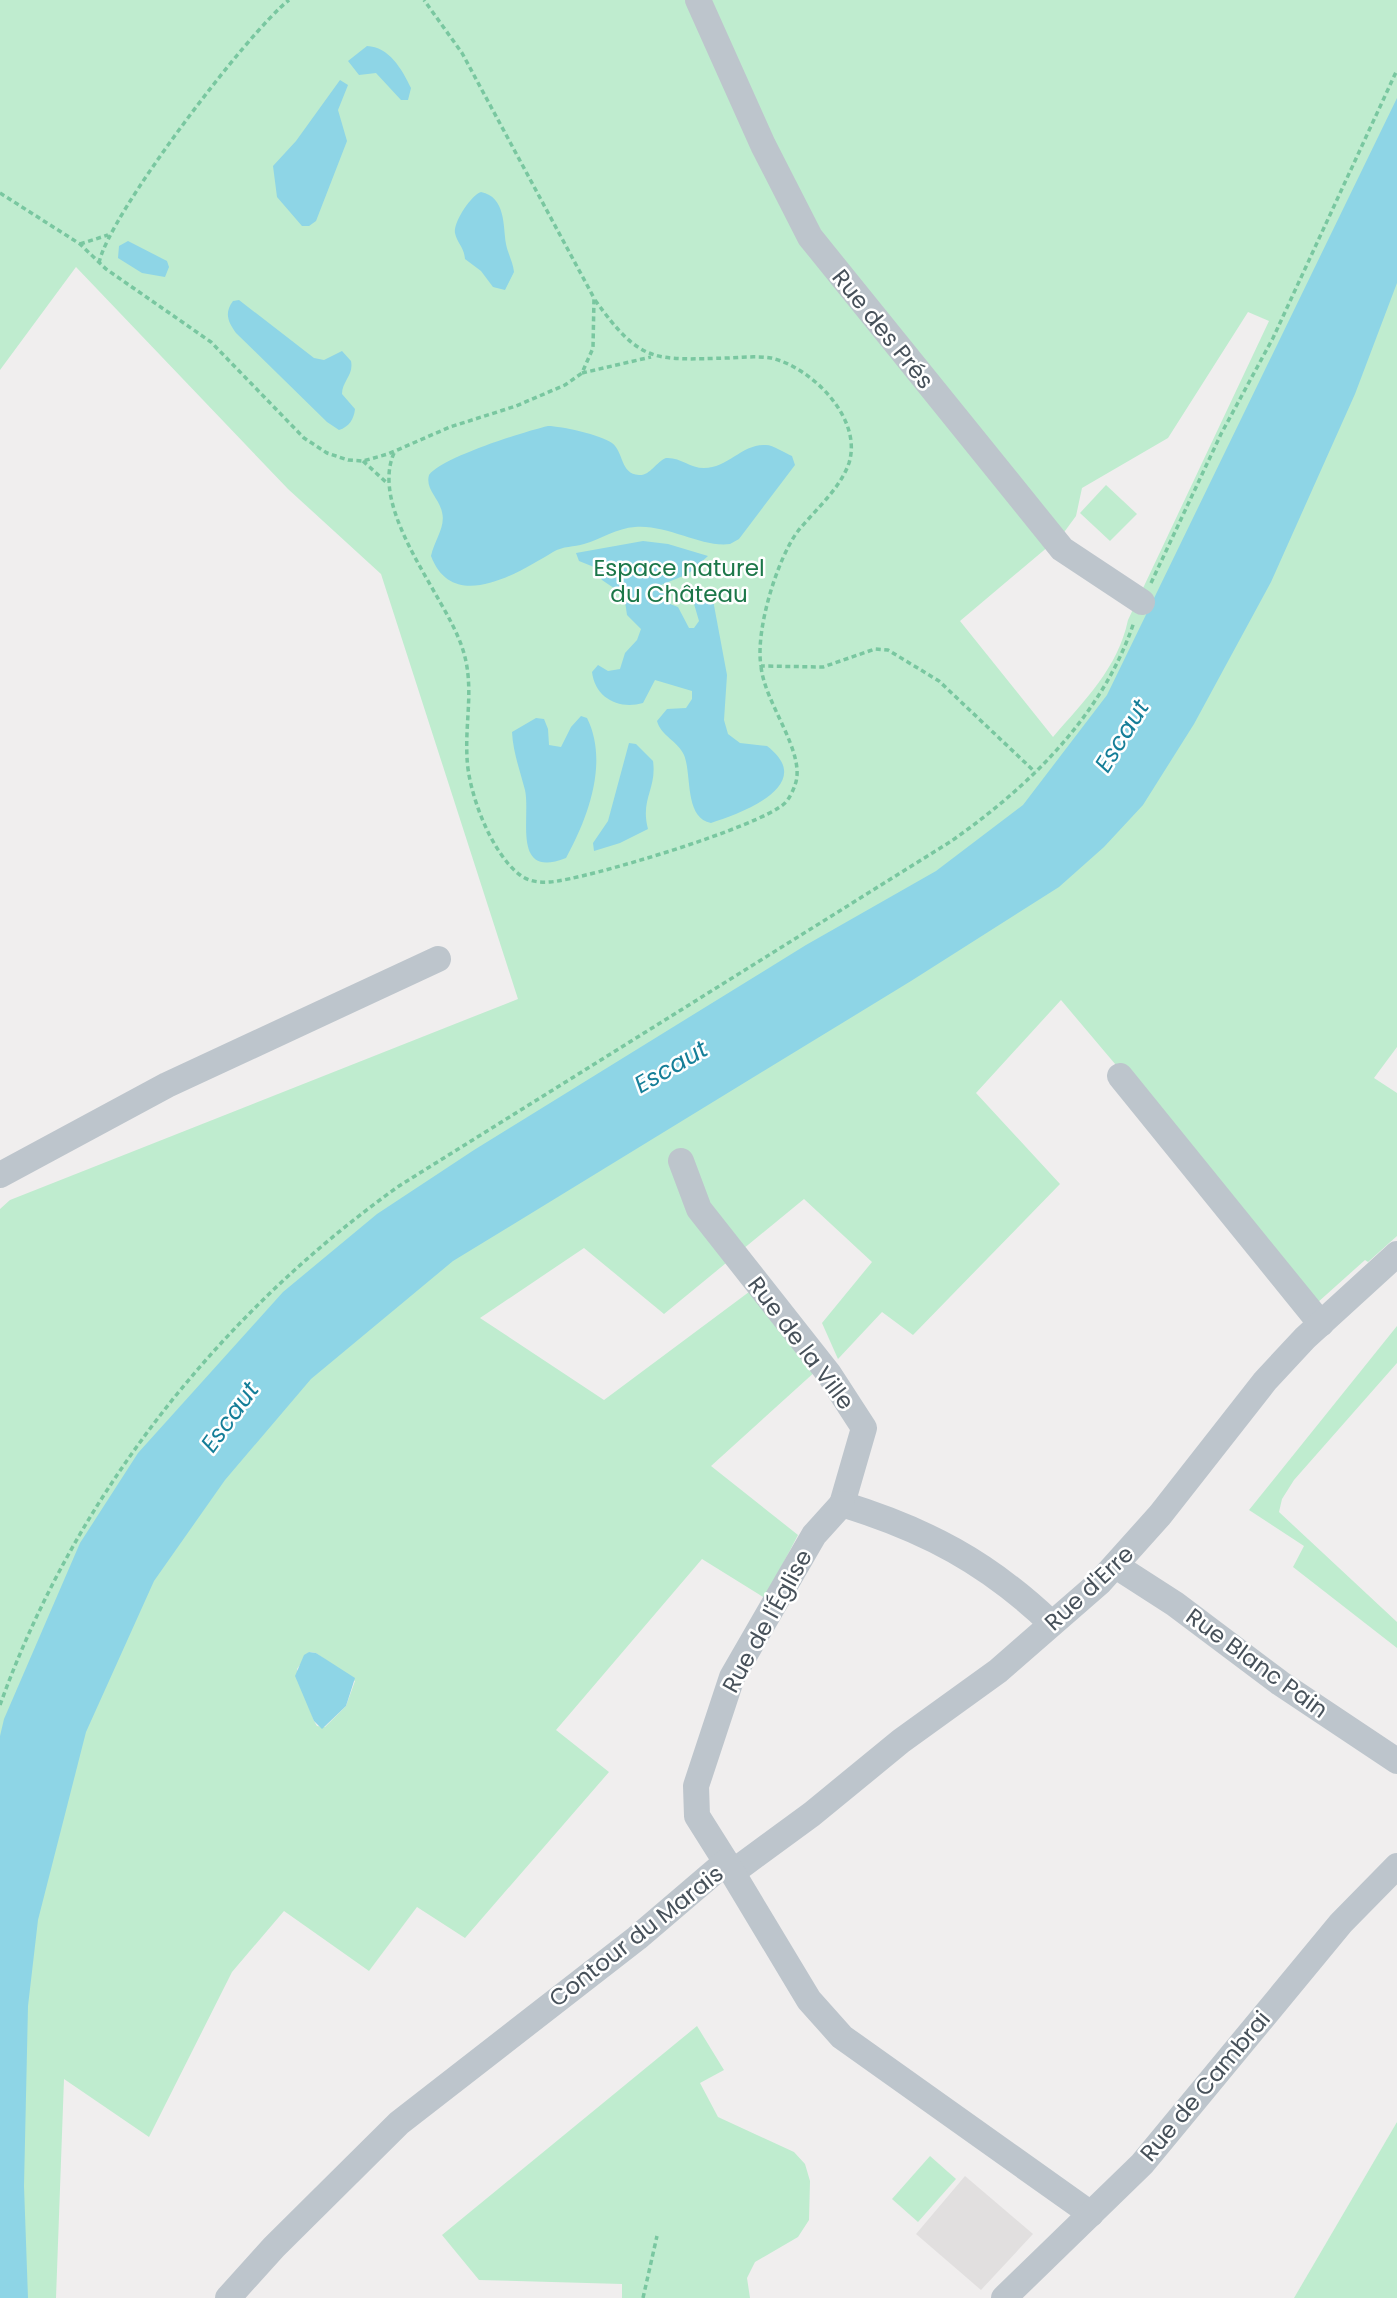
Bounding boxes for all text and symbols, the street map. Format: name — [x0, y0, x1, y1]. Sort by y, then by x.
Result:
street label: Rue des Prés — [825, 262, 941, 396]
park label: Espace naturel du Château — [593, 552, 765, 610]
water label: Escaut — [1086, 692, 1157, 778]
water label: Escaut — [628, 1032, 715, 1101]
street label: Rue de la Ville — [740, 1270, 862, 1416]
water label: Escaut — [193, 1374, 267, 1459]
street label: Rue d'Erre — [1037, 1538, 1141, 1638]
street label: Rue de l'Église — [714, 1544, 820, 1698]
street label: Rue Blanc Pain — [1179, 1601, 1335, 1725]
street label: Contour du Marais — [542, 1858, 730, 2014]
street label: Rue de Cambrai — [1133, 2004, 1277, 2168]

